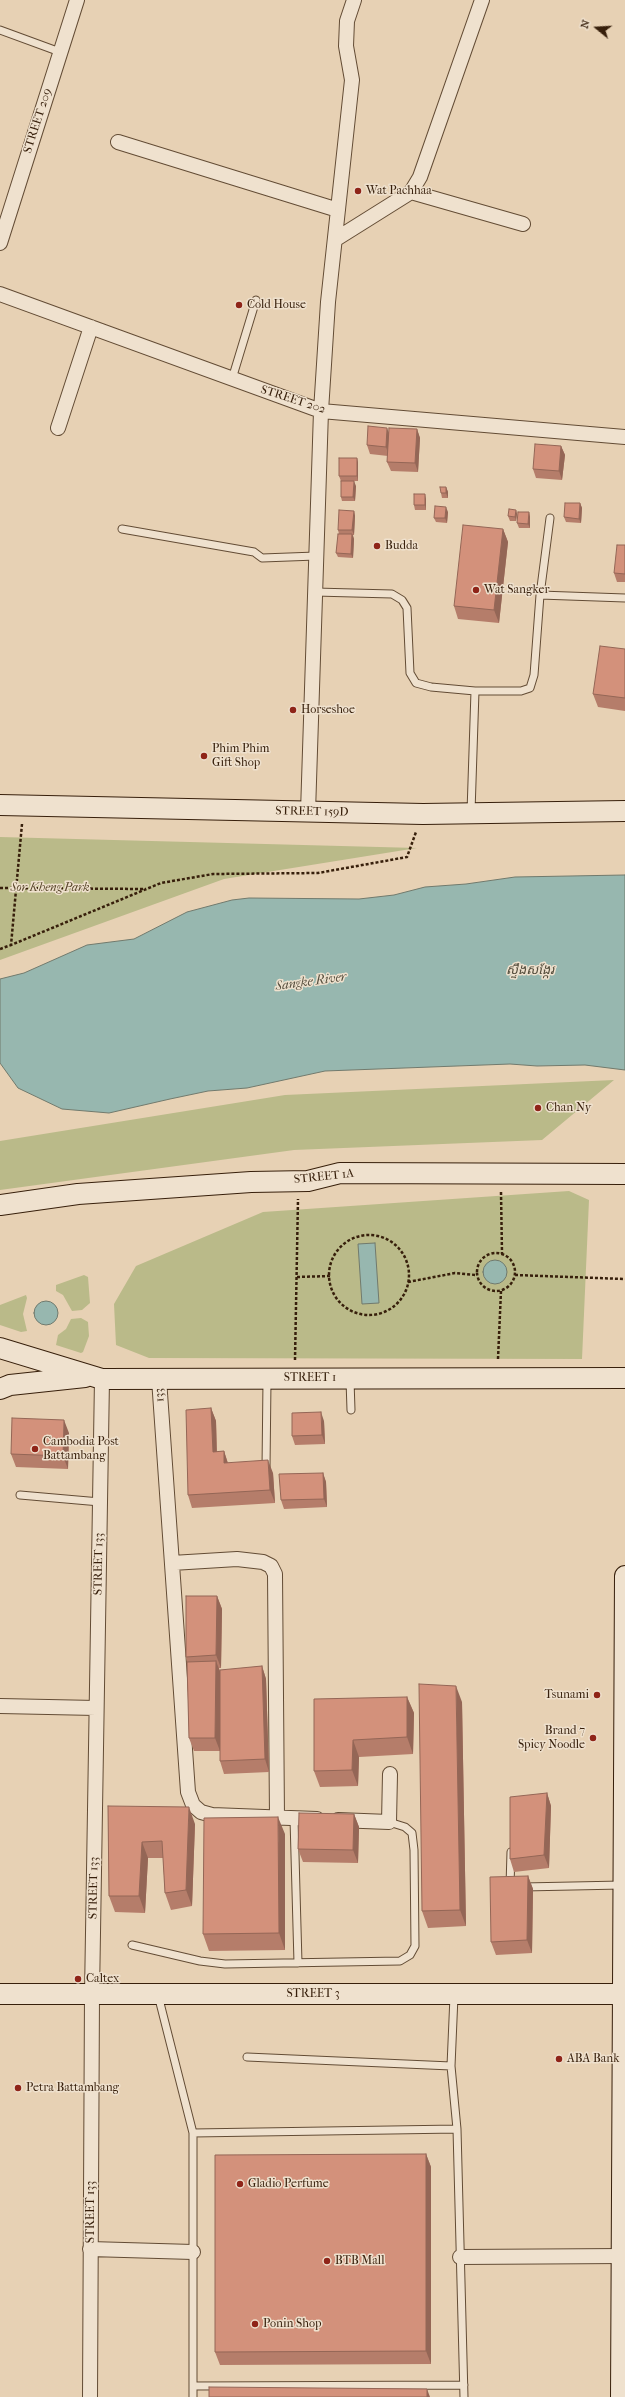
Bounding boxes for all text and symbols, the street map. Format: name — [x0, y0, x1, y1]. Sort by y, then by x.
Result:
north arrow — [577, 8, 617, 48]
text: N — [578, 18, 593, 30]
street label: STREET 209 — [21, 87, 55, 155]
place label: Wat Pachhaa — [366, 184, 432, 198]
marker: Wat Pachhaa — [353, 186, 363, 196]
place label: Cold House — [247, 298, 306, 312]
marker: Cold House — [234, 300, 244, 310]
street label: STREET 202 — [259, 383, 327, 417]
place label: Budda — [385, 539, 418, 553]
marker: Budda — [372, 541, 382, 551]
place label: Wat Sangker — [484, 583, 550, 597]
marker: Wat Sangker — [471, 585, 481, 595]
place label: Horseshoe — [301, 703, 355, 717]
marker: Horseshoe — [288, 705, 298, 715]
place label: Phim Phim Gift Shop — [212, 742, 270, 770]
marker: Phim Phim Gift Shop — [199, 751, 209, 761]
street label: STREET 159D — [275, 804, 349, 820]
park label: Sor Kheng Park — [10, 881, 90, 895]
water label: ស្ទឹងសង្កែរ — [506, 963, 554, 979]
water label: Sangke River — [274, 969, 348, 995]
place label: Chan Ny — [546, 1101, 591, 1115]
marker: Chan Ny — [533, 1103, 543, 1113]
street label: STREET 1A — [293, 1167, 355, 1187]
street label: STREET 1 — [284, 1371, 336, 1385]
street label: 133 — [152, 1387, 168, 1403]
place label: Cambodia Post Battambang — [43, 1435, 119, 1463]
marker: Cambodia Post Battambang — [30, 1444, 40, 1454]
street label: STREET 133 — [91, 1533, 107, 1595]
place label: Tsunami — [545, 1688, 589, 1702]
marker: Tsunami — [592, 1690, 602, 1700]
place label: Brand 7 Spicy Noodle — [518, 1724, 585, 1752]
marker: Brand 7 Spicy Noodle — [588, 1733, 598, 1743]
street label: STREET 133 — [86, 1857, 102, 1919]
place label: Caltex — [86, 1972, 119, 1986]
marker: Caltex — [73, 1974, 83, 1984]
street label: STREET 3 — [286, 1987, 340, 2001]
place label: ABA Bank — [567, 2052, 619, 2066]
marker: ABA Bank — [554, 2054, 564, 2064]
place label: Petra Battambang — [26, 2081, 119, 2095]
marker: Petra Battambang — [13, 2083, 23, 2093]
place label: Gladio Perfume — [248, 2177, 329, 2191]
marker: Gladio Perfume — [235, 2179, 245, 2189]
street label: STREET 133 — [84, 2181, 98, 2243]
place label: BTB Mall — [335, 2254, 384, 2268]
marker: BTB Mall — [322, 2256, 332, 2266]
place label: Ponin Shop — [263, 2317, 322, 2331]
marker: Ponin Shop — [250, 2319, 260, 2329]

